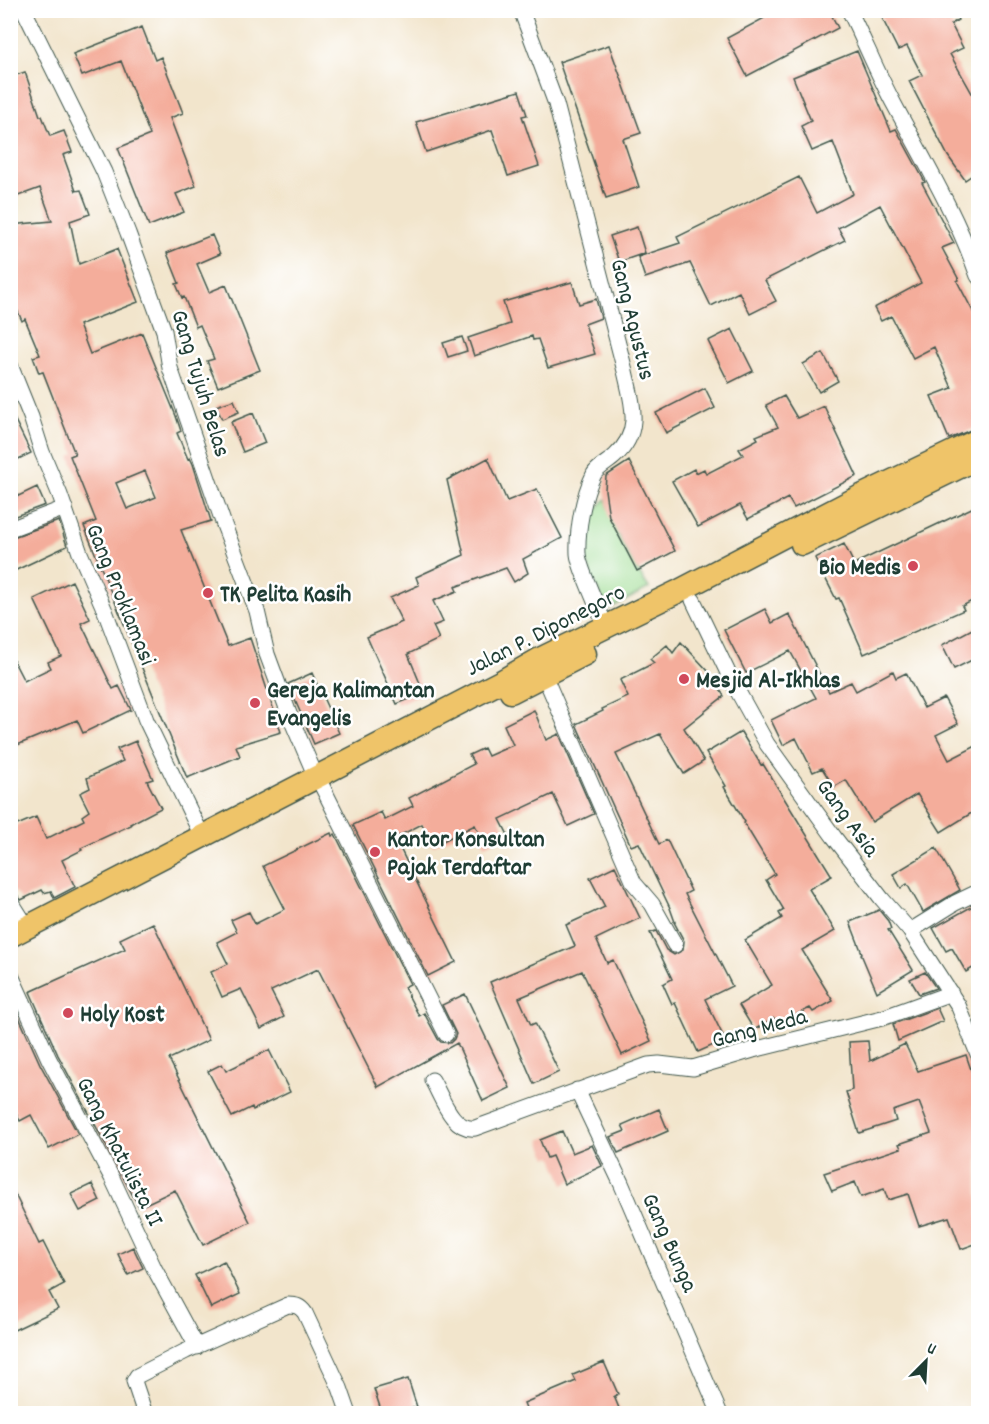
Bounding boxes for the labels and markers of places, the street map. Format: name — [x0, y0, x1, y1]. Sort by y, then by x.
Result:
place label: Bio Medis — [819, 552, 901, 586]
marker: Bio Medis — [906, 559, 920, 573]
place label: TK Pelita Kasih — [220, 579, 351, 613]
marker: TK Pelita Kasih — [201, 586, 215, 600]
place label: Mesjid Al-Ikhlas — [696, 665, 841, 699]
marker: Mesjid Al-Ikhlas — [677, 672, 691, 686]
place label: Gereja Kalimantan Evangelis — [267, 675, 435, 737]
marker: Gereja Kalimantan Evangelis — [248, 696, 262, 710]
place label: Kantor Konsultan Pajak Terdaftar — [387, 824, 545, 886]
marker: Kantor Konsultan Pajak Terdaftar — [368, 845, 382, 859]
place label: Holy Kost — [80, 999, 165, 1033]
marker: Holy Kost — [61, 1006, 75, 1020]

